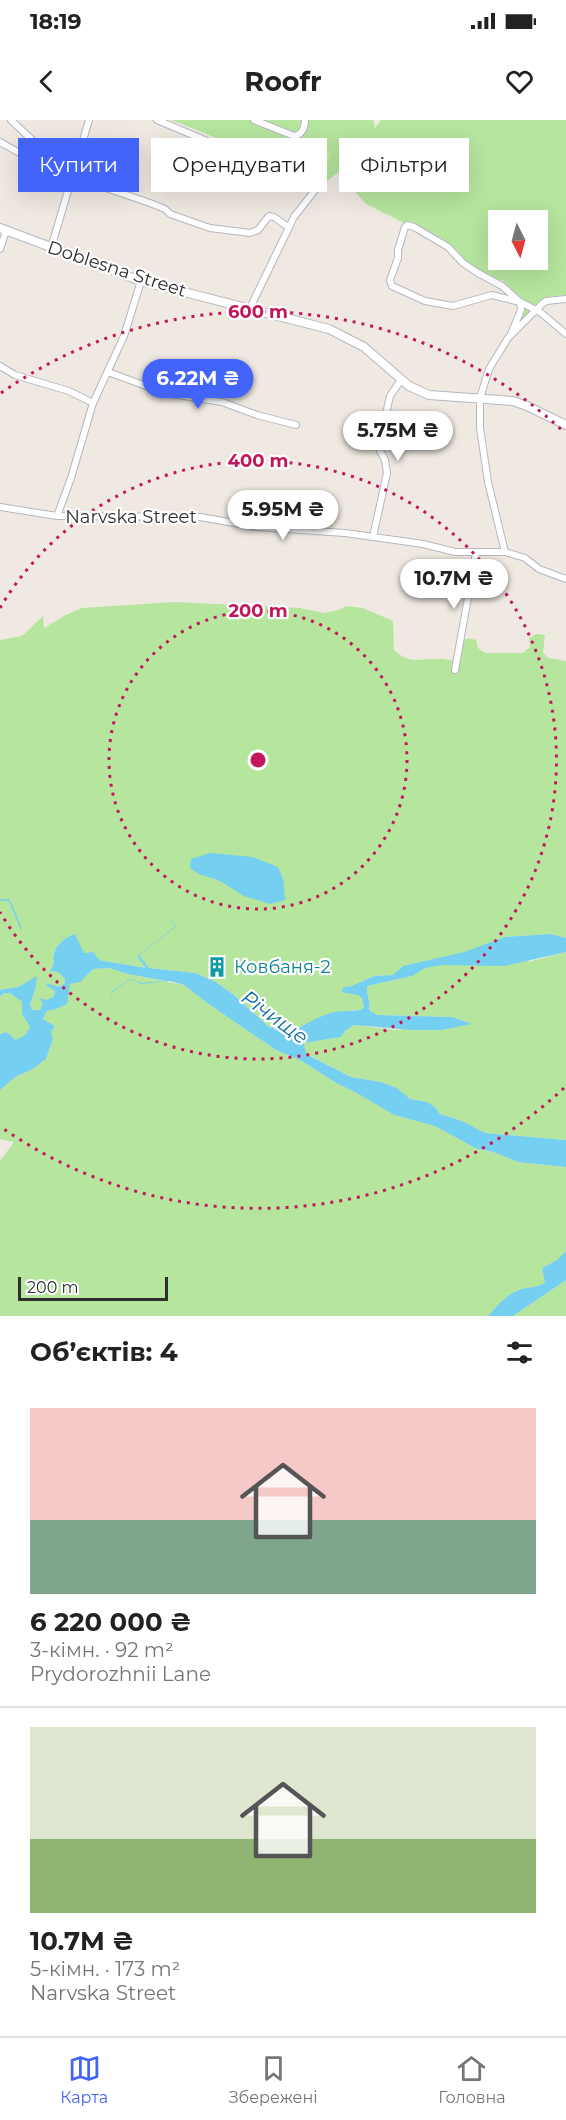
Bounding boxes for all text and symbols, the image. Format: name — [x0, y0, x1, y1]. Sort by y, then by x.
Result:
text: 18:19 — [30, 8, 82, 35]
icon: back — [30, 65, 63, 98]
text: Roofr — [244, 65, 322, 98]
icon: heart — [503, 65, 536, 98]
chip: Купити — [18, 138, 139, 192]
chip: Орендувати — [151, 138, 327, 192]
chip: Фільтри — [339, 138, 469, 192]
north arrow — [488, 210, 548, 270]
map controls — [488, 210, 548, 270]
street label: Doblesna Street — [45, 236, 189, 302]
text: 600 m — [228, 301, 288, 323]
pin: 6.22M ₴ — [143, 359, 253, 410]
text: 6.22M ₴ — [156, 366, 240, 390]
pin: 5.75M ₴ — [343, 411, 453, 462]
text: 5.75M ₴ — [357, 418, 439, 442]
text: 400 m — [228, 450, 288, 472]
pin: 5.95M ₴ — [228, 490, 338, 541]
text: 5.95M ₴ — [241, 497, 325, 521]
street label: Narvska Street — [65, 506, 197, 528]
pin: 10.7M ₴ — [399, 559, 509, 610]
text: 10.7M ₴ — [414, 566, 494, 590]
text: 200 m — [228, 600, 288, 622]
centre of rings — [248, 750, 268, 770]
building icon: Ковбаня-2 — [205, 955, 229, 979]
place label: Ковбаня-2 — [234, 956, 331, 978]
water label: Річище — [237, 985, 313, 1049]
scale bar — [18, 1274, 168, 1302]
text: 200 m — [27, 1278, 78, 1297]
text: Об’єктів: 4 — [30, 1336, 178, 1368]
icon: filters — [503, 1336, 536, 1369]
icon: home — [229, 1447, 337, 1555]
text: 6 220 000 ₴ — [30, 1606, 191, 1638]
text: 3-кімн. · 92 m² — [30, 1638, 174, 1662]
text: Prydorozhnii Lane — [30, 1662, 211, 1686]
icon: home — [229, 1766, 337, 1874]
text: 10.7M ₴ — [30, 1925, 134, 1957]
text: 5-кімн. · 173 m² — [30, 1957, 180, 1981]
text: Narvska Street — [30, 1981, 176, 2005]
tab: Карта — [60, 2052, 108, 2107]
tab: Збережені — [229, 2052, 318, 2107]
tab: Головна — [438, 2052, 506, 2107]

